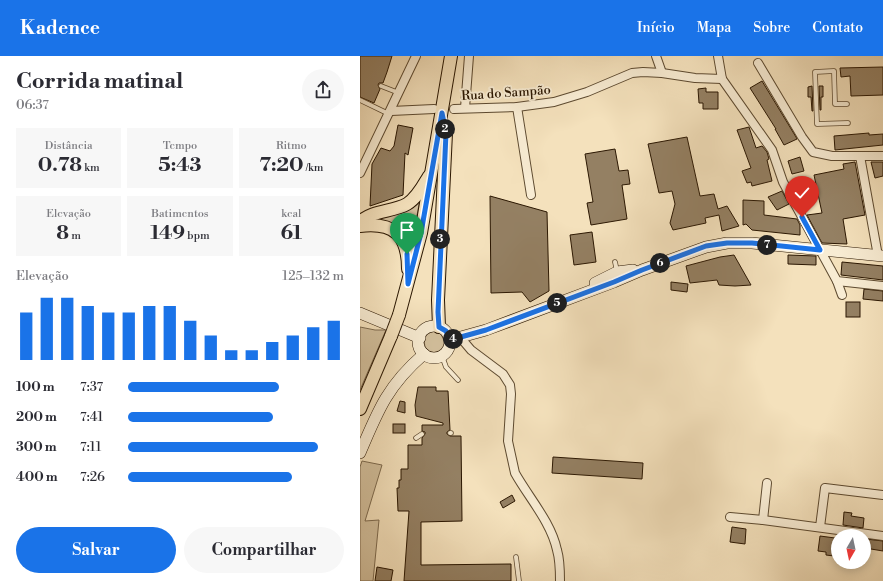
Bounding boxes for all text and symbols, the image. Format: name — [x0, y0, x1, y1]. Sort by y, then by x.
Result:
text: Kadence — [20, 16, 100, 40]
text: Início — [637, 19, 675, 37]
text: Mapa — [697, 19, 731, 37]
text: Sobre — [753, 19, 790, 37]
text: Contato — [812, 19, 863, 37]
text: Corrida matinal — [16, 68, 183, 95]
button: share — [302, 69, 344, 111]
street label: Rua do Sampão — [461, 82, 551, 104]
text: 06:37 — [16, 97, 49, 113]
pin: 2 — [435, 119, 455, 139]
text: 2 — [442, 122, 448, 136]
text: Distância — [45, 139, 93, 153]
text: Tempo — [163, 139, 197, 153]
text: Ritmo — [276, 139, 307, 153]
text: 0.78 — [38, 153, 82, 178]
text: 5:43 — [158, 153, 202, 178]
text: 7:20 — [259, 153, 304, 178]
text: km — [82, 161, 100, 175]
text: /km — [304, 161, 323, 175]
pin — [785, 176, 819, 217]
icon: check — [791, 182, 813, 204]
text: Elevação — [46, 207, 91, 221]
text: Batimentos — [151, 207, 209, 221]
text: kcal — [281, 207, 301, 221]
pin — [390, 213, 424, 254]
icon: arrive — [396, 219, 418, 241]
text: 8 — [56, 221, 69, 246]
text: 149 — [150, 221, 185, 246]
text: 61 — [281, 221, 302, 246]
text: m — [69, 229, 81, 243]
text: bpm — [185, 229, 210, 243]
pin: 3 — [430, 229, 450, 249]
text: 3 — [437, 232, 443, 246]
pin: 7 — [757, 235, 777, 255]
text: 7 — [764, 238, 770, 252]
pin: 6 — [650, 253, 670, 273]
text: 6 — [657, 256, 663, 270]
text: Elevação — [16, 268, 69, 284]
text: 125–132 m — [282, 268, 344, 284]
pin: 5 — [547, 293, 567, 313]
text: 5 — [554, 296, 560, 310]
pin: 4 — [443, 329, 463, 349]
text: 4 — [449, 332, 457, 346]
text: 100 m — [16, 379, 55, 395]
text: 7:37 — [80, 379, 103, 395]
text: 200 m — [16, 409, 57, 425]
text: 7:41 — [80, 409, 103, 425]
text: 300 m — [16, 439, 57, 455]
text: 7:11 — [80, 439, 101, 455]
text: 400 m — [16, 469, 58, 485]
text: 7:26 — [80, 469, 105, 485]
button: Salvar — [16, 527, 176, 573]
button: Compartilhar — [184, 527, 344, 573]
north arrow — [831, 529, 871, 569]
map controls — [831, 529, 871, 569]

